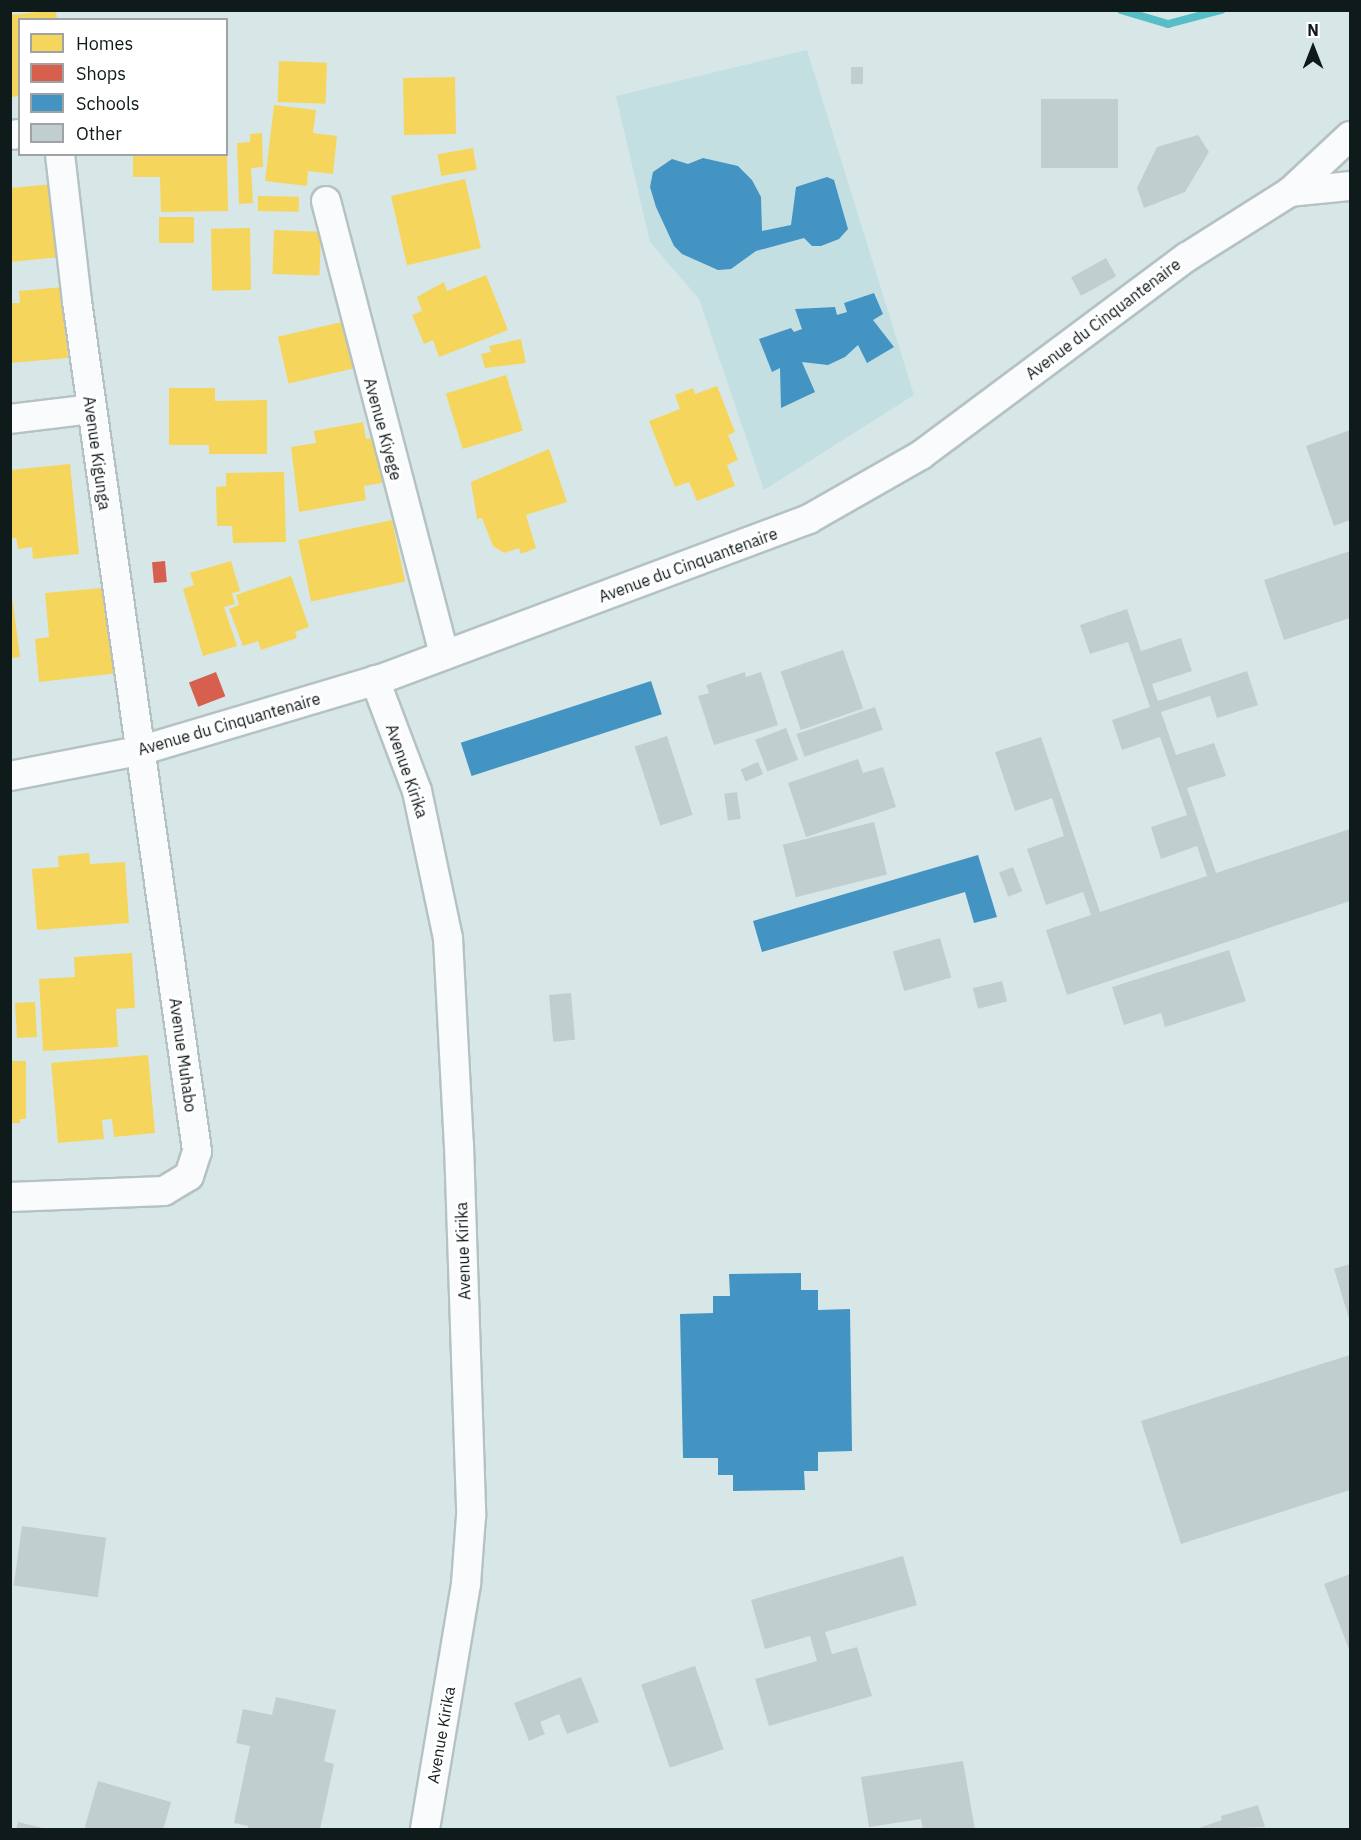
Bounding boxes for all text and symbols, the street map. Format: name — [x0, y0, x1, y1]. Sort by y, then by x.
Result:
legend — [18, 18, 228, 156]
north arrow — [1283, 18, 1343, 78]
text: N — [1307, 20, 1319, 40]
text: Homes — [76, 32, 133, 55]
text: Shops — [76, 62, 126, 85]
text: Schools — [76, 92, 140, 115]
text: Other — [76, 122, 122, 145]
street label: Avenue du Cinquantenaire — [1022, 254, 1184, 384]
street label: Avenue Kiyege — [360, 376, 406, 482]
street label: Avenue Kigunga — [80, 395, 114, 511]
street label: Avenue du Cinquantenaire — [596, 524, 780, 606]
street label: Avenue du Cinquantenaire — [136, 689, 322, 759]
street label: Avenue Kirika — [382, 721, 432, 821]
street label: Avenue Muhabo — [165, 997, 201, 1113]
street label: Avenue Kirika — [452, 1202, 474, 1300]
street label: Avenue Kirika — [423, 1685, 459, 1785]

